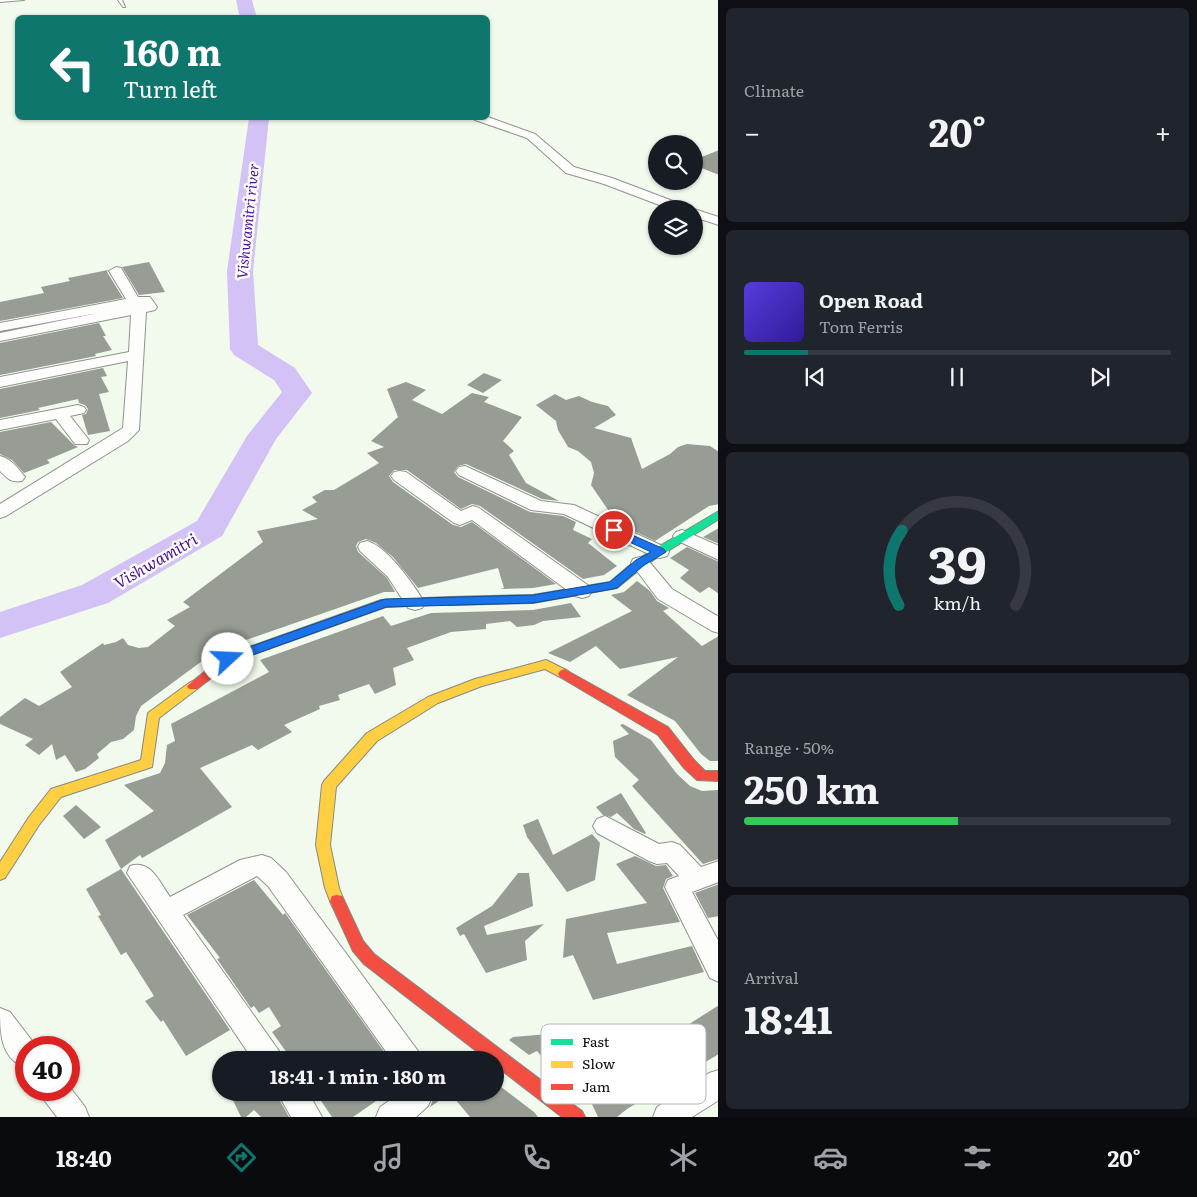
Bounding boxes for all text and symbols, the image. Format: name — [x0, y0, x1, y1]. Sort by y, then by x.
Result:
text: 160 m — [123, 25, 221, 77]
icon: left — [40, 35, 105, 100]
text: Turn left — [123, 72, 217, 105]
text: Climate — [744, 78, 804, 102]
text: 20° — [929, 102, 986, 159]
text: − — [744, 110, 760, 152]
text: + — [1155, 110, 1171, 152]
map controls — [648, 135, 703, 255]
button: search — [648, 135, 703, 190]
water label: Vishwamitri river — [231, 162, 263, 280]
button: layers — [648, 200, 703, 255]
text: Open Road — [819, 286, 923, 314]
text: Tom Ferris — [819, 314, 903, 338]
icon: previous — [801, 363, 829, 391]
icon: pause — [943, 363, 971, 391]
icon: next — [1086, 363, 1114, 391]
pin — [593, 509, 635, 551]
icon: arrive — [600, 516, 628, 544]
text: 39 — [928, 523, 987, 600]
water label: Vishwamitri — [109, 526, 201, 594]
text: km/h — [934, 589, 981, 616]
position arrow — [201, 632, 253, 684]
text: Range · 50% — [744, 735, 834, 759]
text: 250 km — [744, 759, 879, 816]
text: Arrival — [744, 965, 799, 989]
text: 18:41 — [744, 989, 833, 1046]
legend — [541, 1024, 706, 1104]
text: Fast — [582, 1031, 610, 1051]
speed limit sign: 40 — [15, 1036, 80, 1101]
text: Slow — [582, 1053, 615, 1073]
text: 18:41 · 1 min · 180 m — [270, 1062, 446, 1090]
text: Jam — [582, 1076, 611, 1096]
icon: directions — [224, 1140, 259, 1175]
icon: music — [371, 1140, 406, 1175]
icon: phone — [519, 1140, 554, 1175]
icon: climate — [666, 1140, 701, 1175]
icon: car — [813, 1140, 848, 1175]
icon: filters — [960, 1140, 995, 1175]
text: 18:40 — [56, 1141, 112, 1174]
text: 20° — [1108, 1141, 1141, 1174]

